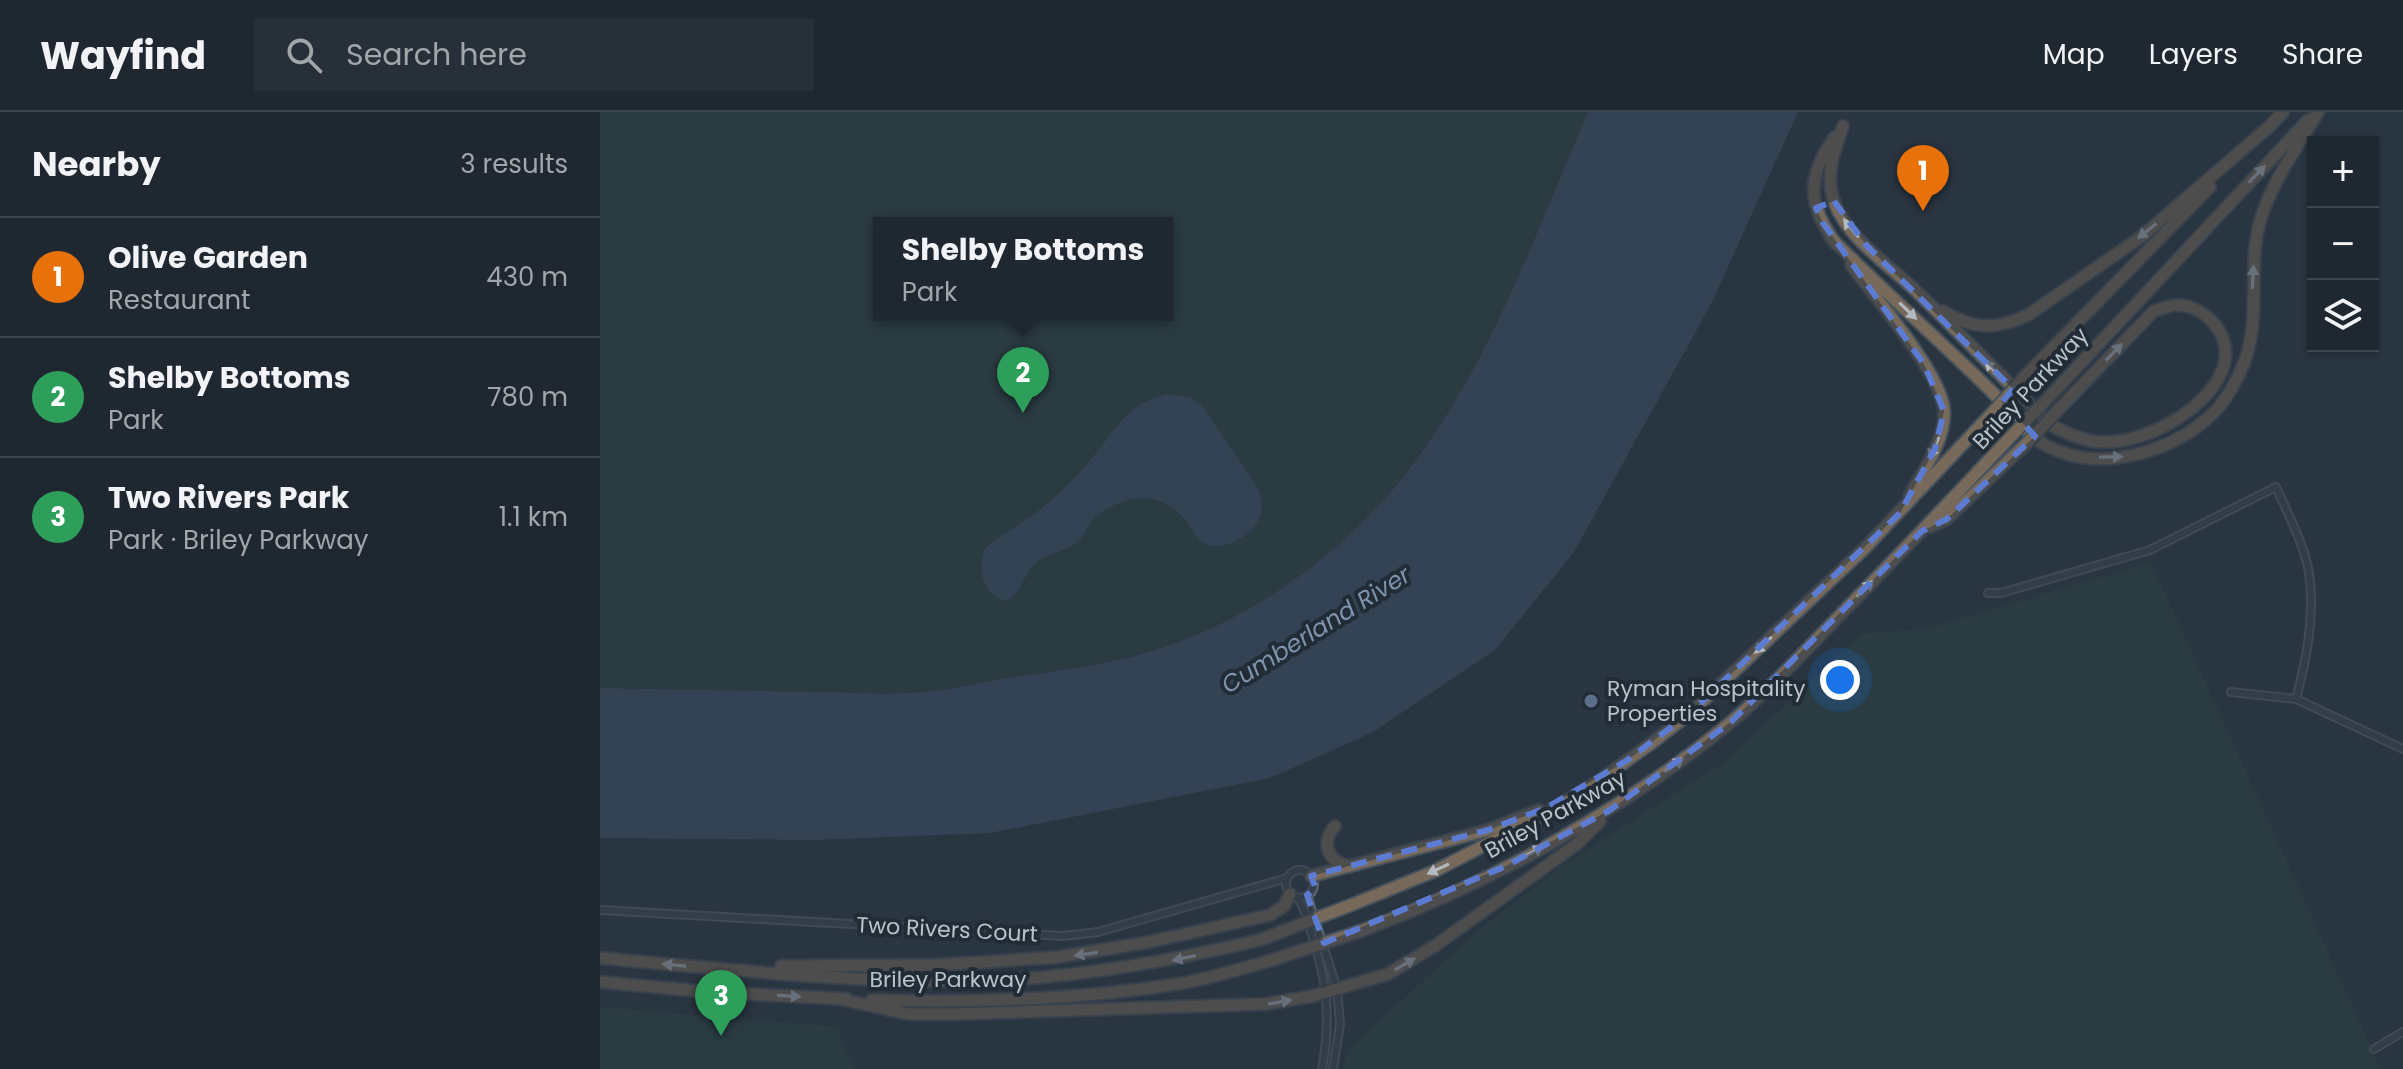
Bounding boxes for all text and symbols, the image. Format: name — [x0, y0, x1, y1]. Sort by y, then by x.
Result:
search box — [254, 19, 814, 91]
text: Wayfind — [40, 29, 206, 82]
icon: search — [282, 33, 326, 77]
text: Search here — [346, 33, 527, 76]
text: Map — [2043, 35, 2105, 74]
text: Layers — [2149, 35, 2238, 74]
text: Share — [2282, 35, 2363, 74]
map controls — [2307, 136, 2379, 352]
button: + — [2307, 136, 2379, 208]
text: Nearby — [32, 140, 161, 188]
pin: 1 — [1897, 145, 1949, 211]
text: 3 results — [460, 146, 568, 182]
one-way arrow — [2248, 165, 2266, 184]
button: − — [2307, 208, 2379, 280]
popup — [873, 217, 1173, 321]
one-way arrow — [1843, 219, 1860, 239]
one-way arrow — [2137, 223, 2157, 239]
text: Shelby Bottoms — [902, 228, 1144, 271]
text: Olive Garden — [108, 236, 308, 279]
text: 1 — [53, 259, 63, 295]
text: 430 m — [486, 259, 568, 295]
one-way arrow — [2247, 264, 2260, 289]
text: Park — [902, 274, 957, 310]
button: layers — [2307, 280, 2379, 352]
text: Restaurant — [108, 282, 251, 318]
one-way arrow — [1899, 302, 1918, 320]
street label: Briley Parkway — [1966, 320, 2096, 456]
one-way arrow — [2104, 343, 2122, 362]
pin: 2 — [997, 347, 1049, 413]
text: Shelby Bottoms — [108, 356, 351, 399]
one-way arrow — [1984, 360, 2003, 379]
text: 2 — [51, 379, 65, 415]
text: 780 m — [487, 379, 568, 415]
text: Park — [108, 402, 164, 438]
one-way arrow — [1927, 436, 1940, 460]
one-way arrow — [2099, 451, 2124, 464]
text: Two Rivers Park — [108, 476, 349, 519]
text: 3 — [50, 499, 66, 535]
text: 1.1 km — [499, 499, 568, 535]
text: Park · Briley Parkway — [108, 522, 369, 558]
water label: Cumberland River — [1215, 557, 1418, 701]
one-way arrow — [1856, 580, 1874, 599]
one-way arrow — [1753, 635, 1772, 653]
your location — [1820, 660, 1860, 700]
place label: Ryman Hospitality Properties — [1607, 673, 1806, 729]
marker: Ryman Hospitality Properties — [1582, 692, 1600, 710]
one-way arrow — [1664, 758, 1684, 774]
street label: Briley Parkway — [1479, 763, 1632, 866]
one-way arrow — [1522, 845, 1545, 859]
one-way arrow — [1426, 862, 1449, 876]
street label: Two Rivers Court — [855, 909, 1038, 950]
one-way arrow — [1073, 948, 1098, 961]
one-way arrow — [1171, 952, 1196, 964]
one-way arrow — [1394, 957, 1416, 971]
one-way arrow — [661, 958, 686, 971]
street label: Briley Parkway — [870, 964, 1027, 995]
pin: 3 — [695, 970, 747, 1036]
one-way arrow — [777, 990, 802, 1003]
one-way arrow — [1268, 995, 1293, 1007]

